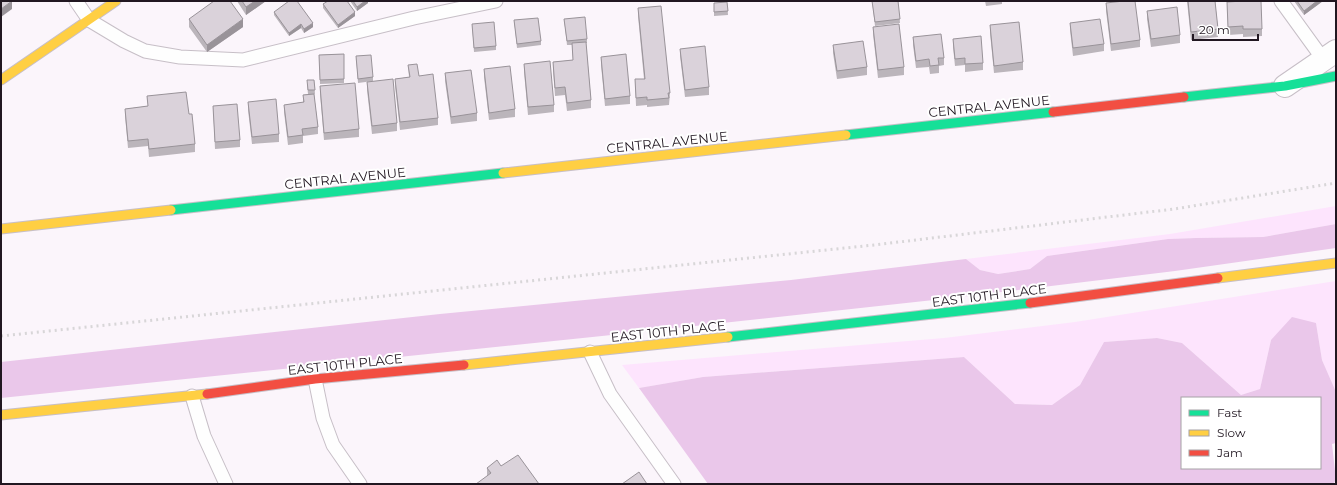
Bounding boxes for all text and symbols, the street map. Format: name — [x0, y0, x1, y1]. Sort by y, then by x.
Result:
scale bar — [1193, 16, 1258, 42]
text: 20 m — [1199, 22, 1230, 37]
street label: CENTRAL AVENUE — [928, 92, 1050, 120]
street label: CENTRAL AVENUE — [606, 128, 728, 156]
street label: CENTRAL AVENUE — [284, 164, 406, 192]
street label: EAST 10TH PLACE — [931, 280, 1047, 310]
street label: EAST 10TH PLACE — [610, 317, 726, 345]
street label: EAST 10TH PLACE — [287, 350, 403, 378]
legend — [1181, 397, 1321, 469]
text: Fast — [1217, 405, 1242, 420]
text: Slow — [1217, 425, 1246, 440]
text: Jam — [1216, 445, 1243, 460]

